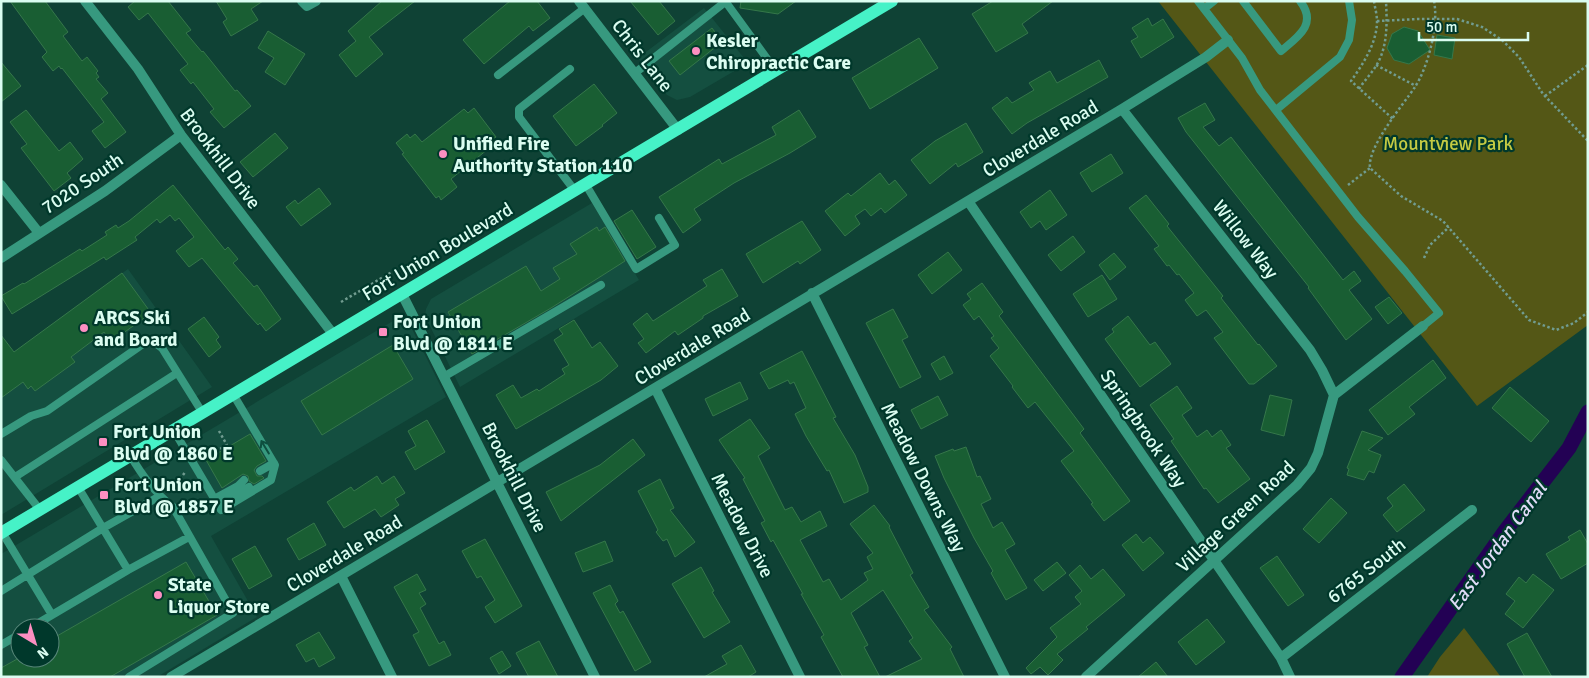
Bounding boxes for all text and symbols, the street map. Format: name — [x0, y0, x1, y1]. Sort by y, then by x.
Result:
scale bar — [1419, 10, 1528, 42]
street label: Chris Lane — [606, 14, 678, 97]
text: 50 m — [1426, 18, 1457, 36]
place label: Kesler Chiropractic Care — [706, 29, 851, 75]
marker: Kesler Chiropractic Care — [690, 45, 702, 57]
street label: Cloverdale Road — [978, 95, 1103, 183]
street label: Brookhill Drive — [174, 103, 266, 214]
place label: Unified Fire Authority Station 110 — [453, 132, 632, 178]
park label: Mountview Park — [1383, 132, 1514, 156]
street label: 7020 South — [37, 148, 128, 220]
marker: Unified Fire Authority Station 110 — [437, 148, 449, 160]
street label: Willow Way — [1207, 195, 1283, 284]
street label: Fort Union Boulevard — [358, 197, 517, 306]
street label: Cloverdale Road — [630, 303, 755, 391]
place label: ARCS Ski and Board — [94, 306, 177, 352]
place label: Fort Union Blvd @ 1811 E — [393, 310, 513, 356]
marker: ARCS Ski and Board — [78, 322, 90, 334]
marker: Fort Union Blvd @ 1811 E — [377, 326, 389, 338]
street label: Springbrook Way — [1095, 365, 1192, 492]
street label: Meadow Downs Way — [875, 399, 971, 556]
street label: Brookhill Drive — [476, 418, 552, 536]
place label: Fort Union Blvd @ 1860 E — [113, 420, 233, 466]
marker: Fort Union Blvd @ 1860 E — [97, 436, 109, 448]
one-way arrow — [259, 441, 269, 455]
street label: Village Green Road — [1171, 456, 1300, 578]
street label: Meadow Drive — [705, 469, 779, 582]
place label: Fort Union Blvd @ 1857 E — [114, 473, 234, 519]
water label: East Jordan Canal — [1442, 475, 1554, 616]
marker: Fort Union Blvd @ 1857 E — [98, 489, 110, 501]
street label: Cloverdale Road — [282, 510, 407, 598]
street label: 6765 South — [1323, 533, 1411, 609]
place label: State Liquor Store — [168, 573, 270, 619]
marker: State Liquor Store — [152, 589, 164, 601]
north arrow — [10, 618, 60, 668]
text: N — [34, 643, 52, 663]

